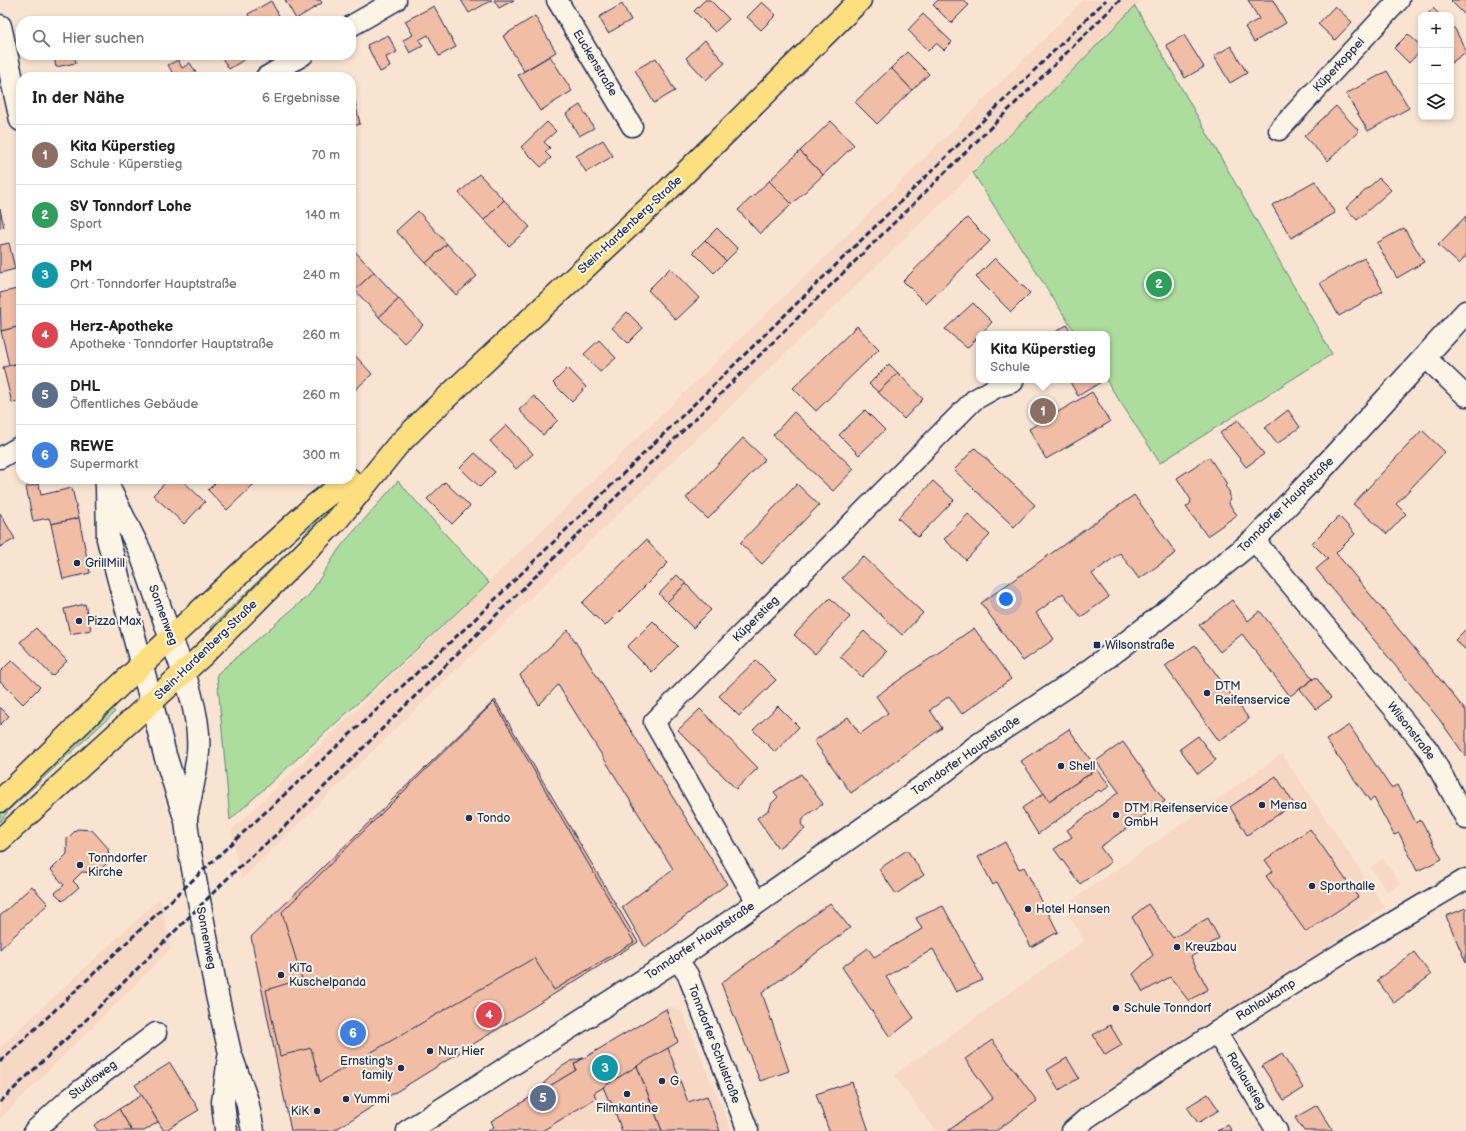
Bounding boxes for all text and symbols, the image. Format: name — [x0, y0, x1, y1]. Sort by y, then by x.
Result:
map controls — [1418, 12, 1454, 120]
button: + — [1418, 12, 1454, 48]
search box — [16, 16, 356, 60]
icon: search — [30, 27, 52, 49]
street label: Euckenstraße — [569, 27, 621, 99]
text: Hier suchen — [62, 29, 144, 48]
street label: Küperkoppel — [1310, 35, 1368, 95]
button: − — [1418, 48, 1454, 84]
button: layers — [1418, 84, 1454, 120]
text: In der Nähe — [32, 88, 125, 108]
text: 6 Ergebnisse — [262, 90, 340, 106]
text: Kita Küperstieg — [70, 137, 175, 156]
text: 1 — [42, 147, 48, 163]
text: 70 m — [312, 147, 340, 163]
text: Schule · Küperstieg — [70, 156, 182, 172]
street label: Stein-Hardenberg-Straße — [575, 173, 685, 277]
text: SV Tonndorf Lohe — [70, 197, 191, 216]
text: 2 — [41, 207, 49, 223]
text: 140 m — [305, 207, 340, 223]
text: Sport — [70, 216, 102, 232]
text: PM — [70, 257, 92, 276]
text: 3 — [41, 267, 49, 283]
text: 240 m — [303, 267, 340, 283]
pin: 2 — [1146, 269, 1172, 299]
text: Ort · Tonndorfer Hauptstraße — [70, 276, 237, 292]
text: Herz-Apotheke — [70, 317, 173, 336]
text: 4 — [41, 327, 49, 343]
text: 260 m — [302, 327, 340, 343]
popup — [976, 331, 1110, 383]
text: Apotheke · Tonndorfer Hauptstraße — [70, 336, 274, 352]
text: Kita Küperstieg — [990, 340, 1096, 359]
text: Schule — [990, 359, 1030, 375]
text: DHL — [70, 377, 100, 396]
text: 5 — [41, 387, 49, 403]
text: 260 m — [302, 387, 340, 403]
text: Öffentliches Gebäude — [70, 396, 198, 412]
pin: 1 — [1030, 396, 1056, 426]
text: REWE — [70, 437, 114, 456]
text: 6 — [41, 447, 49, 463]
text: 300 m — [302, 447, 340, 463]
street label: Tonndorfer Hauptstraße — [1235, 454, 1337, 556]
text: Supermarkt — [70, 456, 139, 472]
place label: GrillMill — [85, 556, 125, 571]
marker: GrillMill — [72, 558, 82, 568]
street label: Sonnenweg — [145, 583, 181, 647]
your location — [996, 589, 1016, 609]
street label: Küperstieg — [730, 593, 782, 645]
street label: Stein-Hardenberg-Straße — [151, 597, 261, 703]
place label: Pizza Max — [87, 614, 142, 629]
marker: Pizza Max — [74, 616, 84, 626]
place label: Wilsonstraße — [1105, 638, 1175, 653]
marker: Wilsonstraße — [1092, 640, 1102, 650]
place label: DTM Reifenservice — [1215, 679, 1290, 708]
marker: DTM Reifenservice — [1202, 688, 1212, 698]
street label: Wilsonstraße — [1384, 699, 1438, 763]
street label: Tonndorfer Hauptstraße — [909, 713, 1023, 799]
place label: Shell — [1069, 759, 1095, 774]
marker: Shell — [1056, 761, 1066, 771]
place label: Mensa — [1270, 798, 1307, 813]
marker: Mensa — [1257, 800, 1267, 810]
place label: DTM Reifenservice GmbH — [1124, 801, 1228, 830]
marker: DTM Reifenservice GmbH — [1111, 810, 1121, 820]
place label: Tondo — [477, 811, 510, 826]
marker: Tondo — [464, 813, 474, 823]
place label: Tonndorfer Kirche — [88, 851, 148, 880]
marker: Tonndorfer Kirche — [75, 860, 85, 870]
place label: Sporthalle — [1320, 879, 1375, 894]
marker: Sporthalle — [1307, 881, 1317, 891]
street label: Tonndorfer Hauptstraße — [642, 899, 758, 983]
place label: Hotel Hansen — [1036, 902, 1110, 917]
marker: Hotel Hansen — [1023, 904, 1033, 914]
street label: Sonnenweg — [193, 905, 219, 971]
place label: Kreuzbau — [1185, 940, 1237, 955]
marker: Kreuzbau — [1172, 942, 1182, 952]
place label: KiTa Kuschelpanda — [289, 961, 366, 990]
marker: KiTa Kuschelpanda — [276, 970, 286, 980]
street label: Rahlaukamp — [1233, 976, 1299, 1024]
street label: Tonndorfer Schulstraße — [684, 983, 744, 1105]
pin: 4 — [476, 1000, 502, 1030]
place label: Schule Tonndorf — [1124, 1001, 1212, 1016]
marker: Schule Tonndorf — [1111, 1003, 1121, 1013]
pin: 6 — [340, 1018, 366, 1048]
place label: Nur Hier — [438, 1044, 485, 1059]
marker: Nur Hier — [425, 1046, 435, 1056]
street label: Rahlaustieg — [1223, 1049, 1269, 1113]
pin: 3 — [592, 1053, 618, 1083]
place label: Ernsting's family — [340, 1054, 394, 1083]
street label: Studioweg — [66, 1057, 120, 1103]
marker: Ernsting's family — [396, 1063, 406, 1073]
place label: G — [670, 1074, 679, 1089]
marker: G — [657, 1076, 667, 1086]
pin: 5 — [530, 1083, 556, 1113]
marker: Filmkantine — [622, 1089, 632, 1099]
place label: Yummi — [353, 1092, 390, 1107]
marker: Yummi — [341, 1094, 351, 1104]
place label: Filmkantine — [596, 1101, 658, 1116]
place label: KiK — [291, 1104, 309, 1119]
marker: KiK — [312, 1106, 322, 1116]

